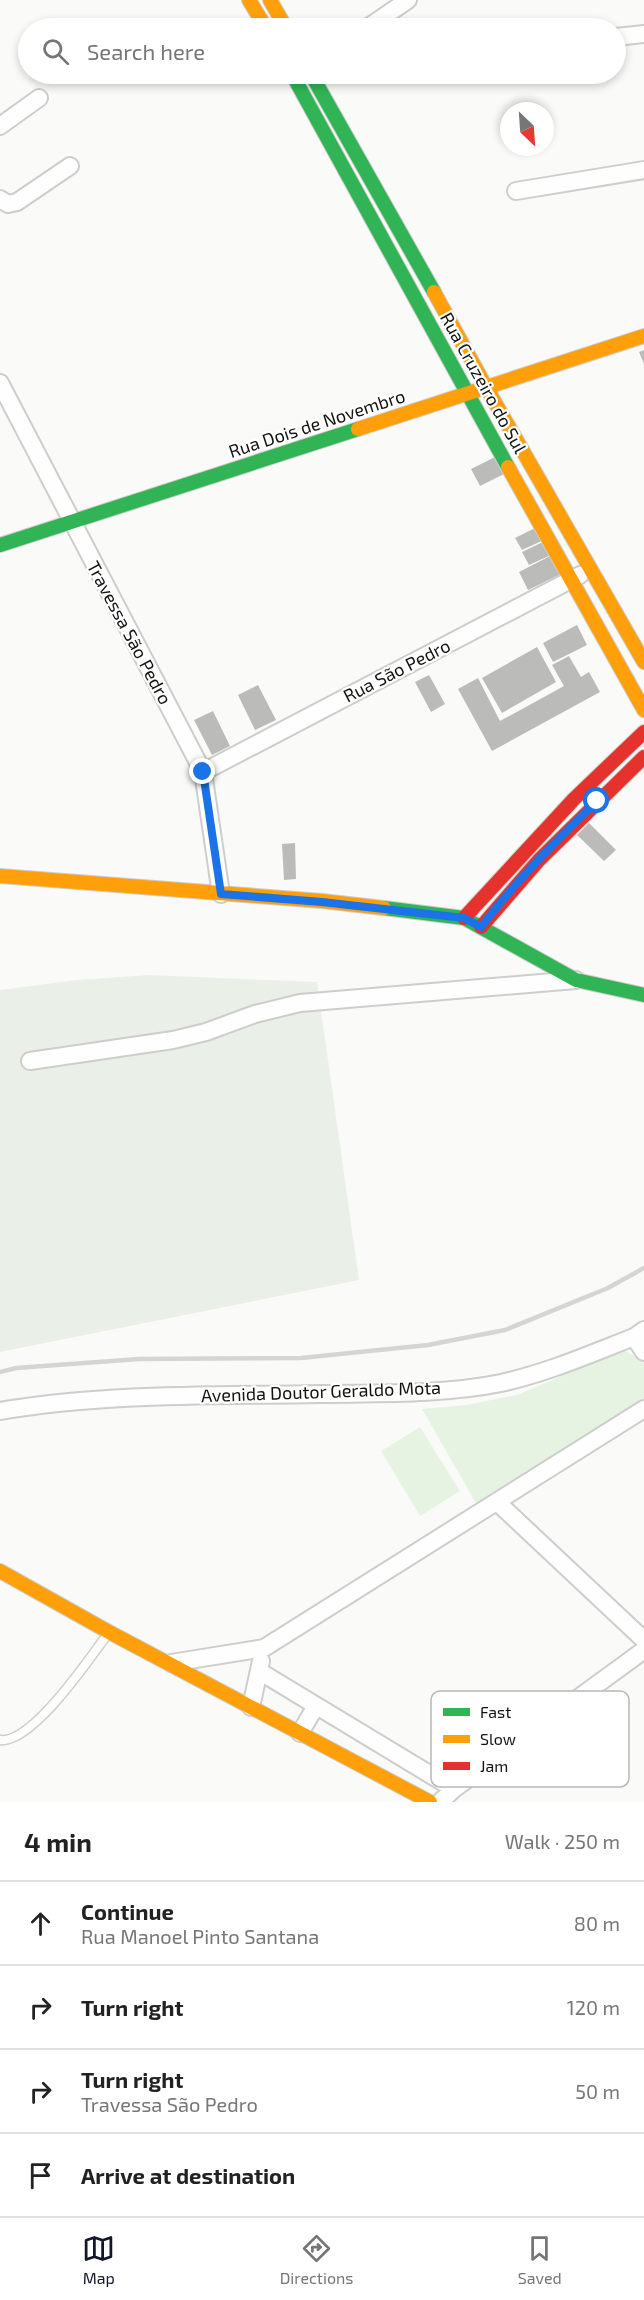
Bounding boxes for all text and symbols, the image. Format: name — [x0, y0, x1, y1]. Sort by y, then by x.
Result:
search box — [18, 18, 626, 84]
icon: search — [39, 35, 72, 68]
text: Search here — [87, 38, 205, 64]
north arrow — [500, 102, 554, 156]
street label: Rua Cruzeiro do Sul — [436, 308, 532, 457]
street label: Rua Dois de Novembro — [226, 384, 408, 462]
street label: Travessa São Pedro — [83, 557, 177, 708]
street label: Rua São Pedro — [339, 634, 454, 707]
route end — [189, 758, 215, 784]
route start — [583, 787, 609, 813]
street label: Avenida Doutor Geraldo Mota — [201, 1376, 441, 1406]
legend — [431, 1691, 629, 1787]
text: Fast — [480, 1702, 511, 1721]
text: Slow — [480, 1729, 516, 1748]
text: Jam — [480, 1756, 508, 1775]
text: 4 min — [24, 1826, 92, 1857]
text: Walk · 250 m — [505, 1829, 620, 1853]
text: Continue — [81, 1898, 174, 1924]
icon: ahead — [24, 1907, 57, 1940]
text: 80 m — [574, 1911, 620, 1935]
text: Rua Manoel Pinto Santana — [81, 1924, 319, 1948]
icon: right — [24, 1991, 57, 2024]
text: Turn right — [81, 1994, 183, 2020]
text: 120 m — [567, 1995, 620, 2019]
text: Turn right — [81, 2066, 183, 2092]
icon: right — [24, 2075, 57, 2108]
text: 50 m — [575, 2079, 620, 2103]
text: Travessa São Pedro — [81, 2092, 258, 2116]
icon: arrive — [24, 2159, 57, 2192]
text: Arrive at destination — [81, 2162, 295, 2188]
tab: Map — [82, 2232, 115, 2287]
tab: Directions — [280, 2232, 353, 2287]
tab: Saved — [518, 2232, 562, 2287]

